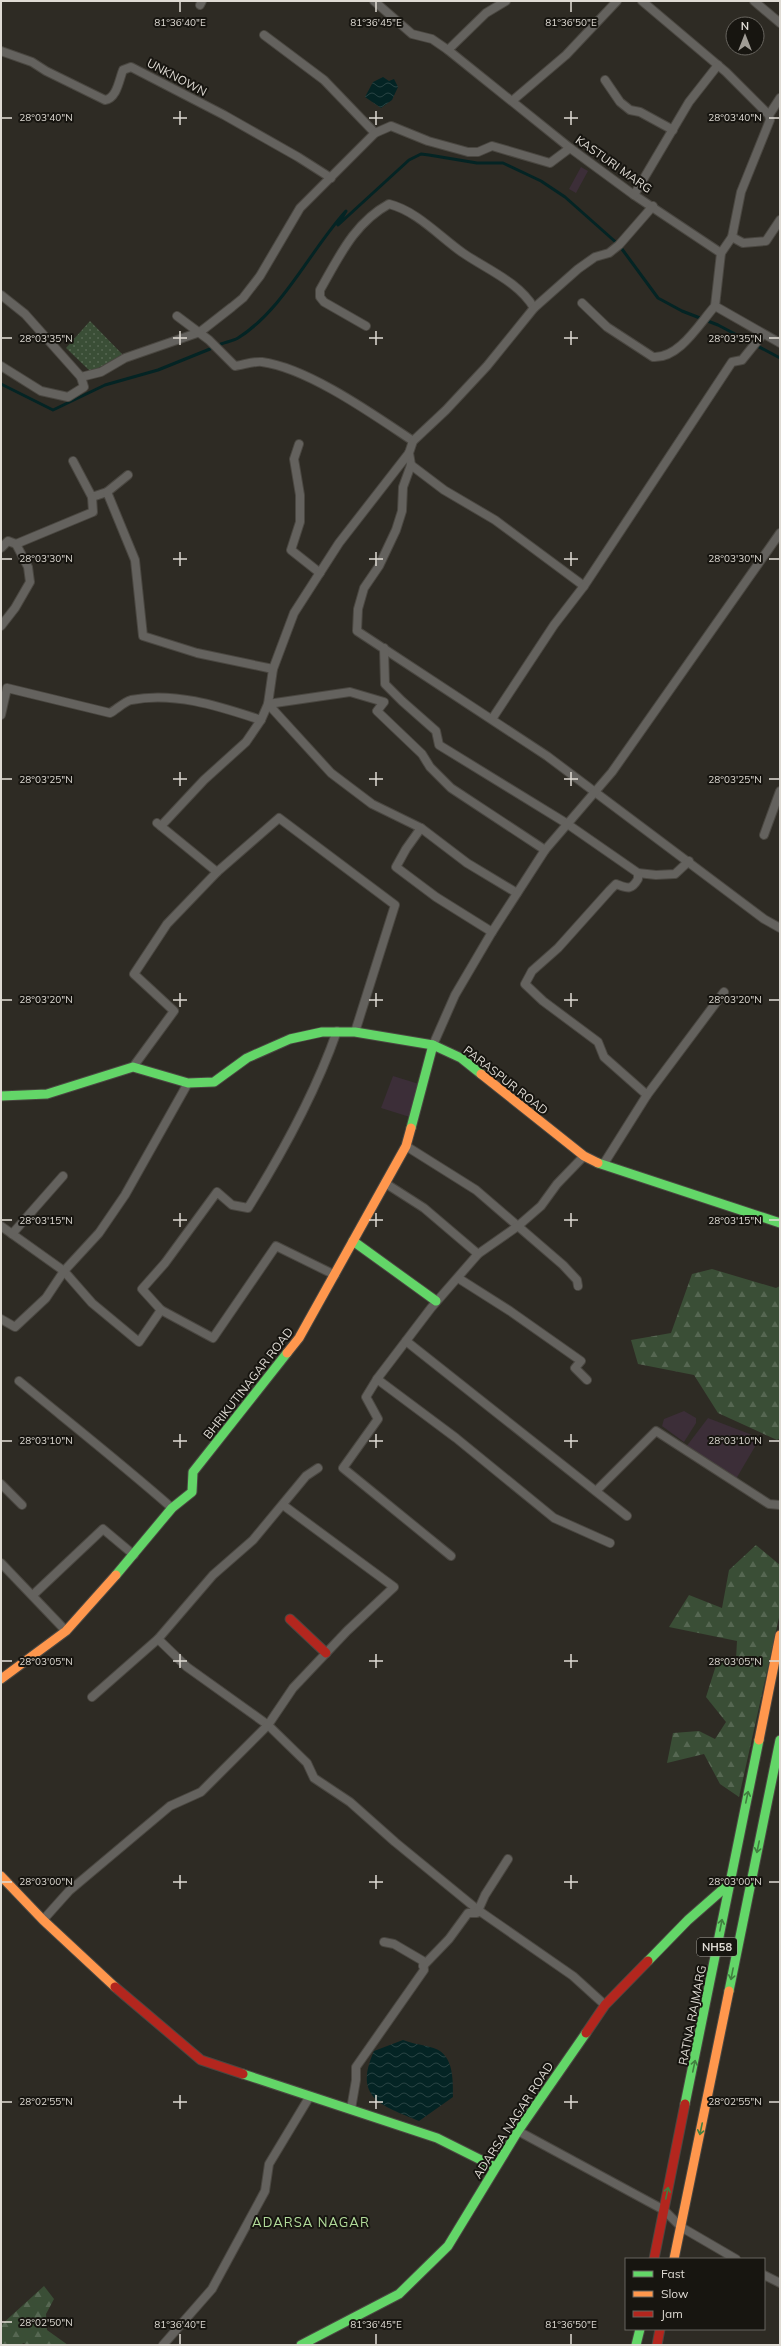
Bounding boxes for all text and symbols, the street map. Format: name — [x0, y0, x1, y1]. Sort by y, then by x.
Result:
text: 81°36'40"E — [154, 16, 206, 29]
text: 81°36'45"E — [350, 16, 402, 29]
text: 81°36'50"E — [545, 16, 597, 29]
north arrow — [725, 16, 765, 56]
text: N — [741, 19, 749, 33]
street label: UNKNOWN — [144, 55, 210, 99]
text: 28°03'40"N — [19, 111, 73, 124]
text: 28°03'40"N — [708, 111, 762, 124]
street label: KASTURI MARG — [573, 132, 655, 196]
text: 28°03'35"N — [19, 332, 73, 345]
text: 28°03'35"N — [708, 332, 762, 345]
text: 28°03'30"N — [19, 552, 73, 565]
text: 28°03'30"N — [708, 552, 762, 565]
text: 28°03'25"N — [19, 773, 73, 786]
text: 28°03'25"N — [708, 773, 762, 786]
text: 28°03'20"N — [19, 993, 73, 1006]
text: 28°03'20"N — [708, 993, 762, 1006]
street label: PARASPUR ROAD — [461, 1042, 551, 1118]
text: 28°03'15"N — [19, 1214, 73, 1227]
text: 28°03'15"N — [708, 1214, 762, 1227]
street label: BHRIKUTINAGAR ROAD — [200, 1324, 296, 1442]
text: 28°03'10"N — [19, 1434, 73, 1447]
text: 28°03'10"N — [708, 1434, 762, 1447]
text: 28°03'05"N — [19, 1655, 73, 1668]
text: 28°03'05"N — [708, 1655, 762, 1668]
one-way arrow — [744, 1791, 752, 1804]
one-way arrow — [753, 1840, 761, 1853]
text: 28°03'00"N — [19, 1875, 73, 1888]
text: 28°03'00"N — [708, 1875, 762, 1888]
one-way arrow — [718, 1919, 726, 1932]
road number: NH58 — [697, 1938, 737, 1956]
street label: RATNA RAJMARG — [675, 1964, 709, 2066]
one-way arrow — [728, 1968, 736, 1981]
street label: ADARSA NAGAR ROAD — [470, 2059, 556, 2181]
one-way arrow — [690, 2060, 698, 2073]
text: 28°02'55"N — [19, 2095, 73, 2108]
text: 28°02'55"N — [708, 2095, 762, 2108]
one-way arrow — [697, 2123, 705, 2136]
one-way arrow — [664, 2187, 672, 2200]
district label: ADARSA NAGAR — [252, 2214, 370, 2230]
legend — [625, 2258, 765, 2330]
text: Fast — [661, 2266, 685, 2281]
text: Slow — [661, 2286, 689, 2301]
text: Jam — [661, 2306, 683, 2321]
text: 28°02'50"N — [19, 2316, 73, 2329]
text: 81°36'40"E — [154, 2318, 206, 2331]
text: 81°36'45"E — [350, 2318, 402, 2331]
text: 81°36'50"E — [545, 2318, 597, 2331]

